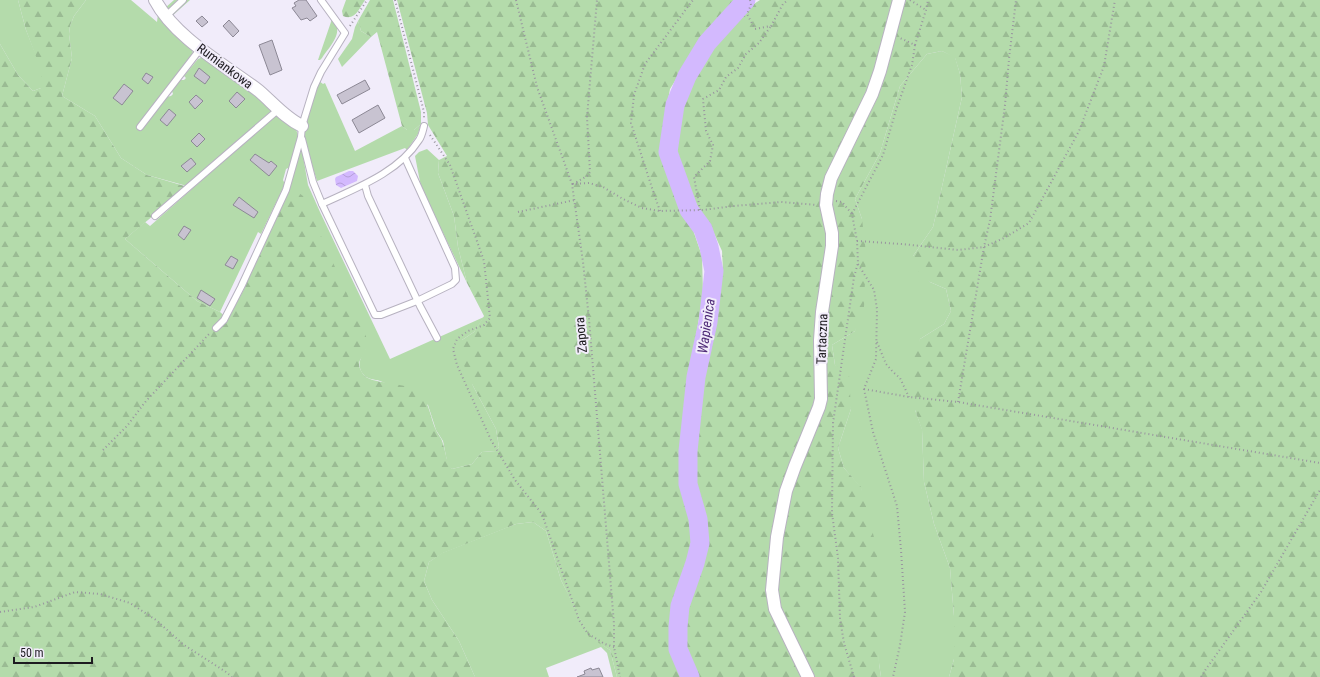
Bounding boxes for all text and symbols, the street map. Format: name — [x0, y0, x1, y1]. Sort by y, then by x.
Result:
street label: Rumiankowa — [194, 40, 256, 92]
water label: Wapienica — [694, 298, 718, 354]
street label: Tartaczna — [814, 313, 830, 365]
street label: Zapora — [572, 316, 590, 354]
scale bar — [14, 639, 92, 665]
text: 50 m — [20, 646, 44, 660]

